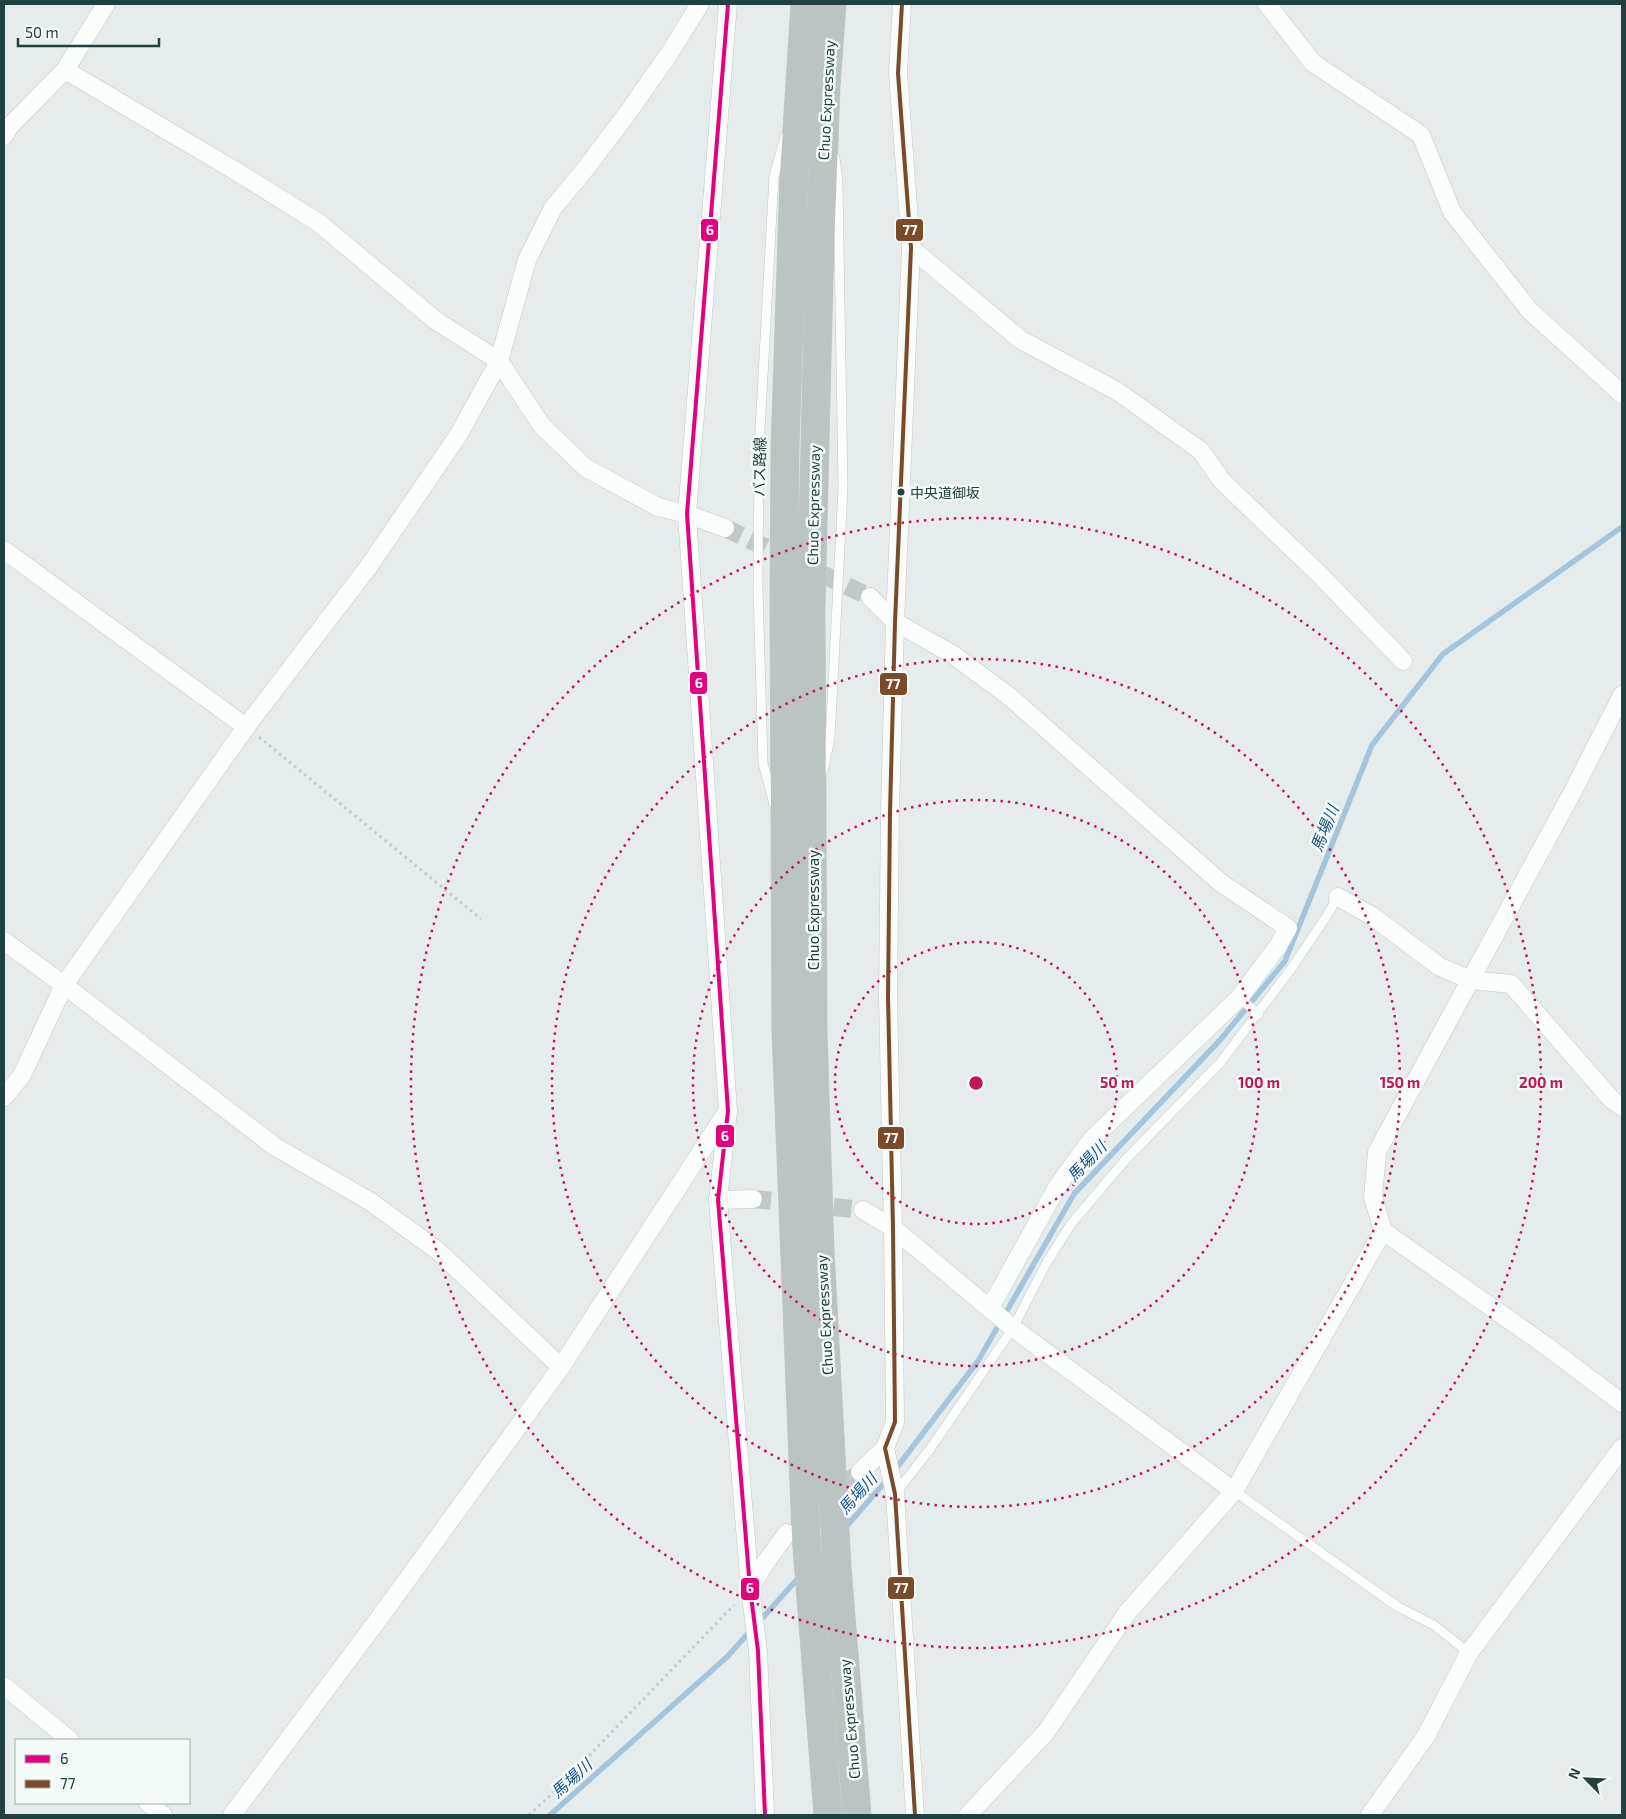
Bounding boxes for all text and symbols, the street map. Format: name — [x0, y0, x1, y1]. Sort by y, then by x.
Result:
scale bar — [18, 15, 159, 47]
text: 50 m — [25, 23, 59, 41]
street label: Chuo Expressway — [814, 39, 838, 161]
line badge: 6 — [700, 218, 719, 242]
line badge: 77 — [895, 218, 924, 242]
text: 6 — [706, 221, 714, 238]
text: 77 — [903, 221, 918, 238]
street label: バス路線 — [749, 437, 769, 497]
street label: Chuo Expressway — [803, 445, 823, 565]
place label: 中央道御坂 — [910, 484, 980, 501]
marker: 中央道御坂 — [896, 487, 906, 497]
line badge: 6 — [689, 671, 708, 695]
line badge: 77 — [879, 672, 908, 696]
text: 6 — [695, 674, 703, 691]
text: 77 — [886, 675, 901, 692]
water label: 馬場川 — [1306, 800, 1343, 854]
street label: Chuo Expressway — [804, 850, 822, 970]
text: 50 m — [1100, 1073, 1134, 1091]
text: 100 m — [1238, 1073, 1280, 1091]
text: 150 m — [1380, 1073, 1420, 1091]
text: 200 m — [1519, 1073, 1563, 1091]
centre of rings — [967, 1074, 985, 1092]
line badge: 6 — [715, 1124, 735, 1148]
line badge: 77 — [877, 1126, 905, 1150]
text: 6 — [721, 1127, 729, 1144]
text: 77 — [884, 1129, 899, 1146]
water label: 馬場川 — [1062, 1136, 1111, 1185]
street label: Chuo Expressway — [812, 1254, 836, 1376]
water label: 馬場川 — [834, 1467, 881, 1517]
line badge: 77 — [887, 1576, 915, 1600]
line badge: 6 — [740, 1577, 760, 1601]
text: 6 — [746, 1579, 754, 1596]
text: 77 — [894, 1579, 909, 1596]
street label: Chuo Expressway — [835, 1658, 863, 1780]
legend — [15, 1739, 190, 1804]
text: 6 — [60, 1749, 69, 1767]
water label: 馬場川 — [547, 1754, 597, 1801]
north arrow — [1561, 1754, 1611, 1804]
text: N — [1564, 1765, 1583, 1782]
text: 77 — [60, 1774, 76, 1792]

